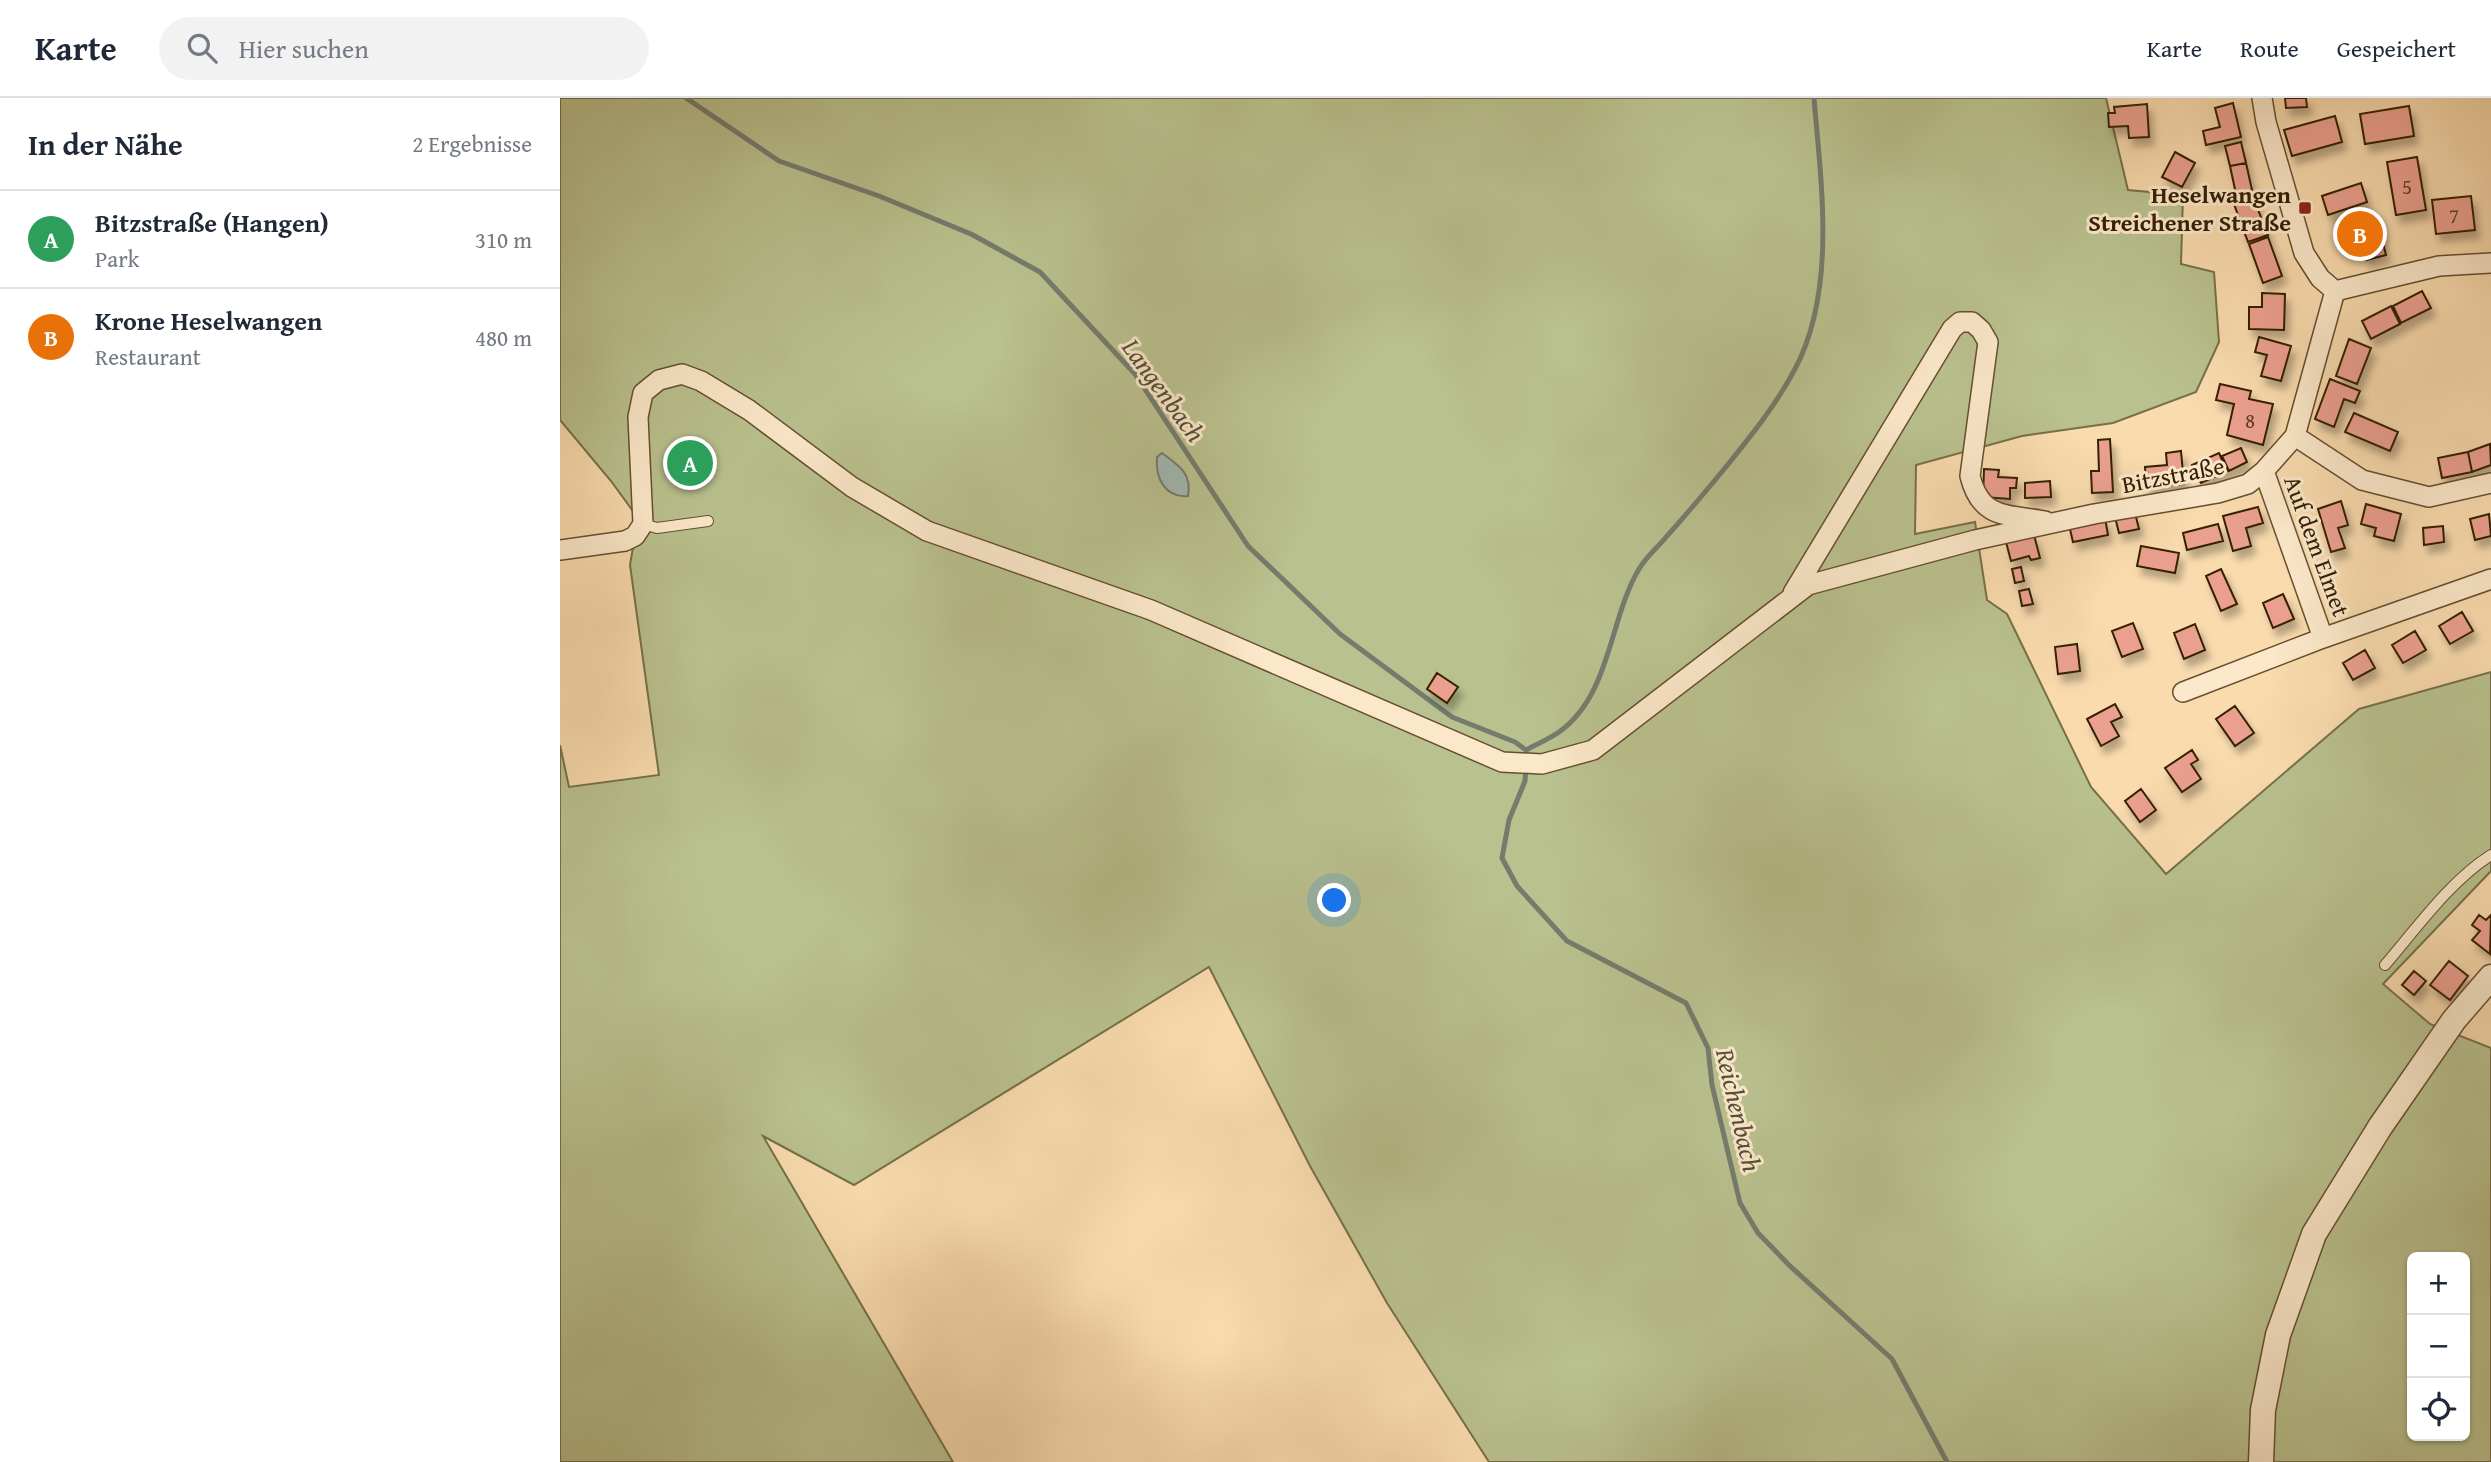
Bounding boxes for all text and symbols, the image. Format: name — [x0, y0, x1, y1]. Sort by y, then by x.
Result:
search box — [159, 17, 649, 80]
text: Karte — [35, 24, 117, 72]
icon: search — [183, 29, 221, 67]
text: Hier suchen — [239, 29, 369, 68]
text: Karte — [2147, 31, 2202, 66]
text: Route — [2240, 31, 2299, 66]
text: Gespeichert — [2337, 31, 2456, 66]
text: In der Nähe — [28, 122, 183, 166]
text: 2 Ergebnisse — [412, 127, 532, 160]
house number: 5 — [2402, 171, 2412, 202]
place label: Heselwangen Streichener Straße — [2088, 177, 2291, 240]
marker: Heselwangen Streichener Straße — [2297, 200, 2313, 216]
house number: 7 — [2449, 200, 2459, 231]
text: Bitzstraße (Hangen) — [95, 203, 329, 242]
pin: B — [2337, 208, 2383, 260]
text: A — [44, 223, 58, 256]
text: 310 m — [475, 223, 532, 256]
text: Park — [95, 242, 139, 275]
text: Krone Heselwangen — [95, 301, 322, 340]
text: B — [44, 321, 58, 354]
text: 480 m — [475, 321, 532, 354]
water label: Langenbach — [1112, 329, 1215, 450]
text: Restaurant — [95, 340, 201, 373]
house number: 8 — [2245, 405, 2255, 436]
pin: A — [667, 437, 713, 489]
street label: Bitzstraße — [2119, 448, 2227, 502]
street label: Auf dem Elmet — [2275, 471, 2359, 622]
your location — [1317, 883, 1351, 917]
water label: Reichenbach — [1706, 1044, 1772, 1176]
map controls — [2407, 1252, 2470, 1441]
button: + — [2407, 1252, 2470, 1315]
button: − — [2407, 1315, 2470, 1378]
button: locate — [2407, 1378, 2470, 1441]

